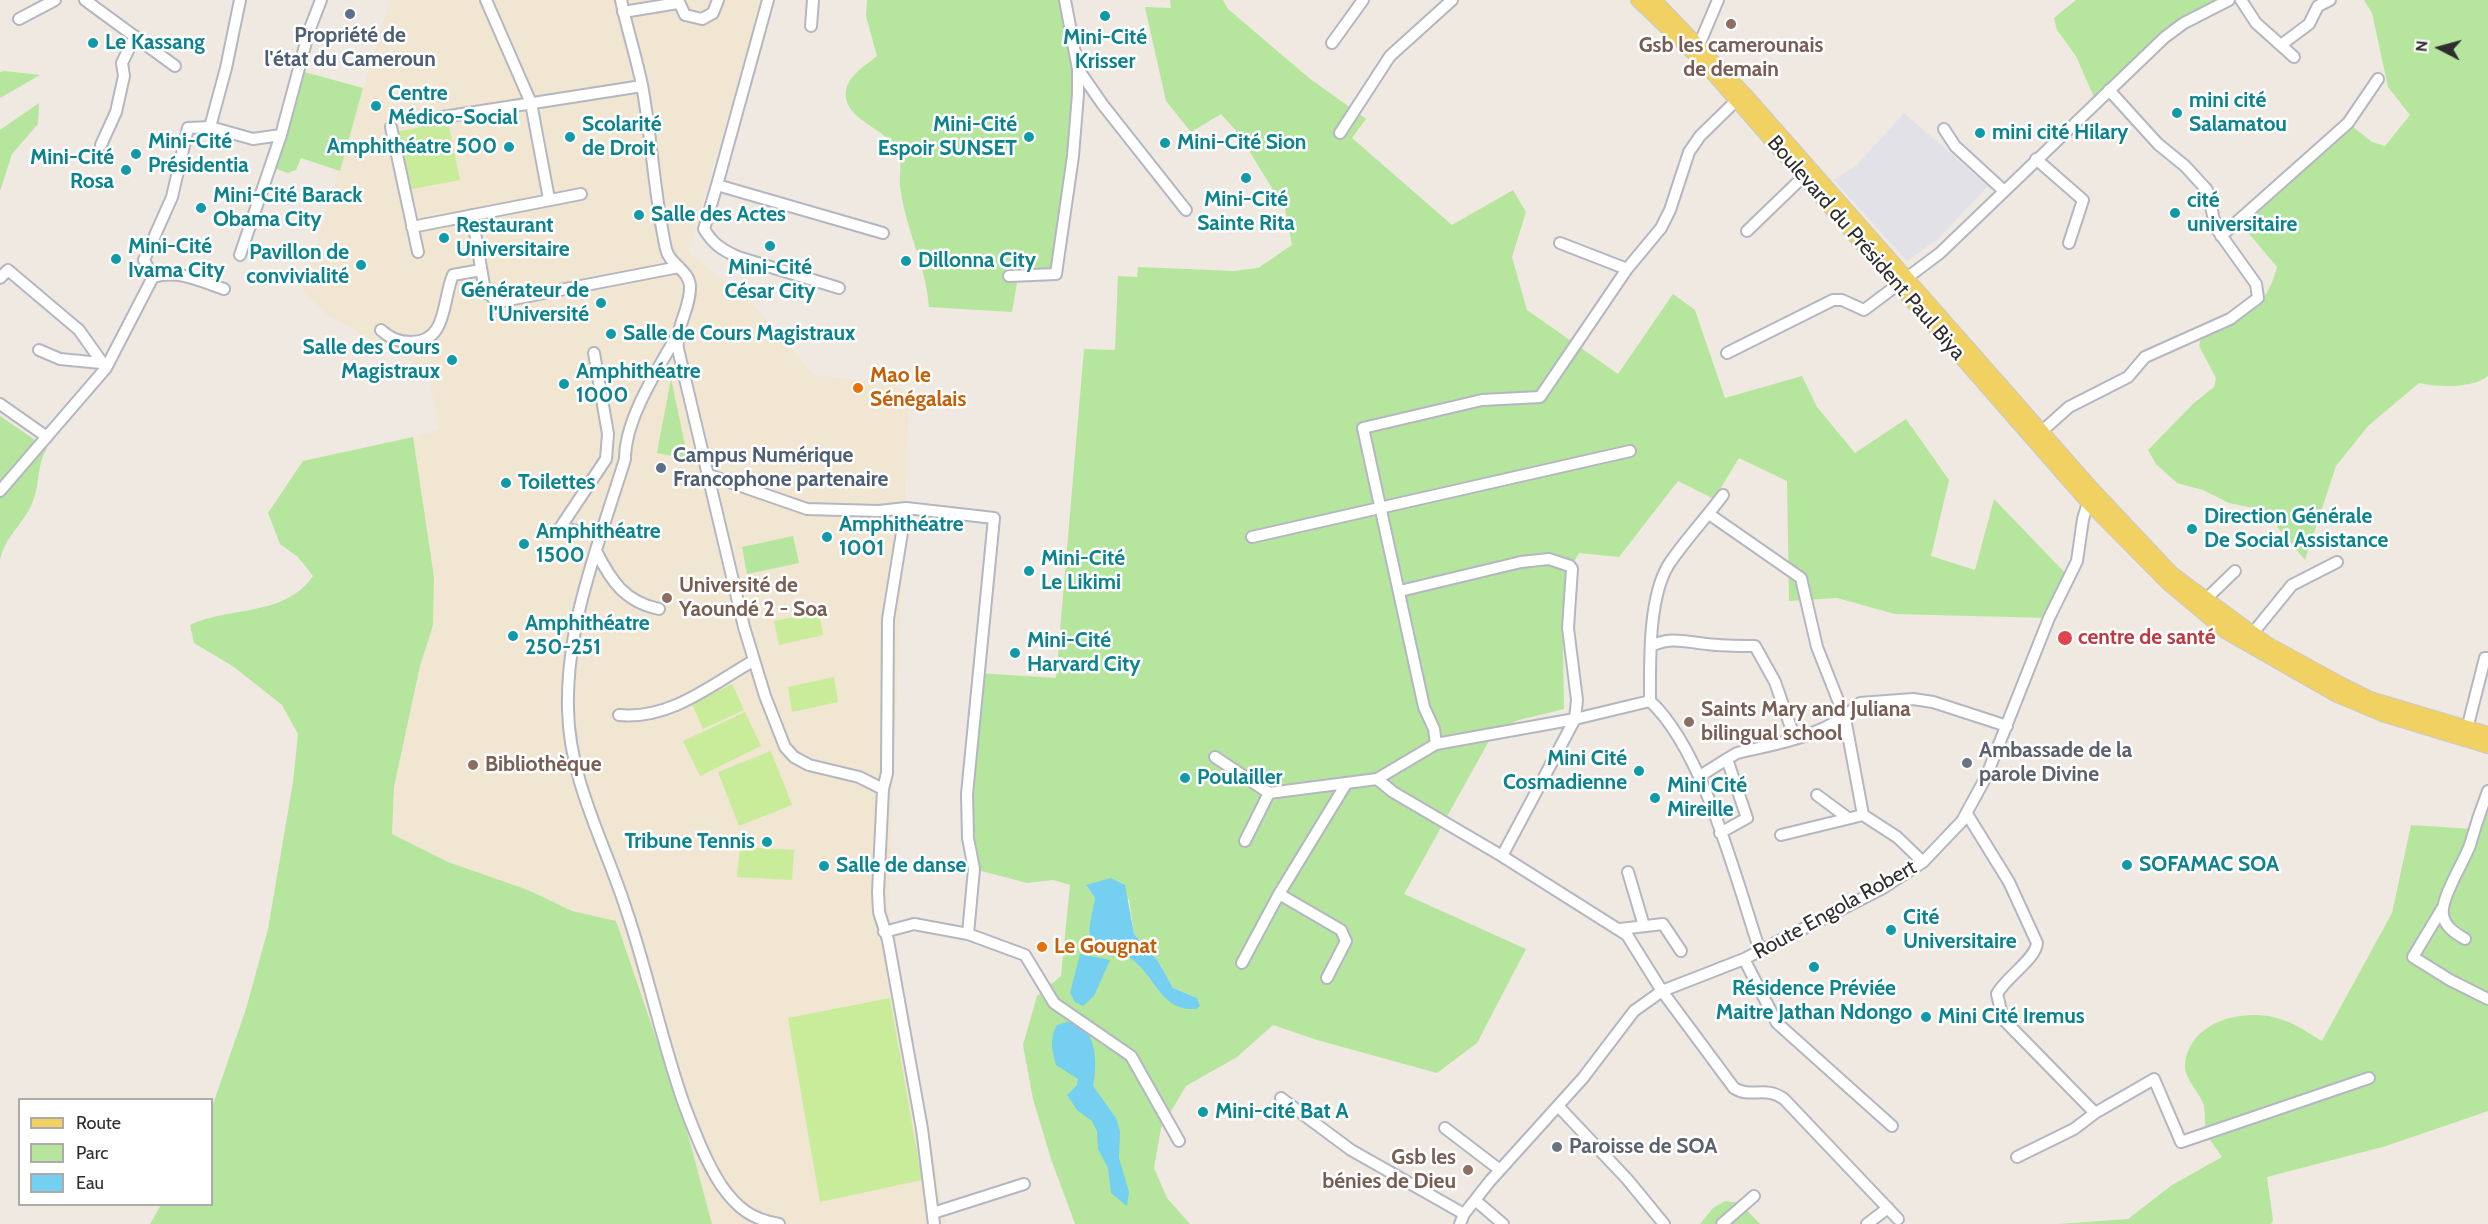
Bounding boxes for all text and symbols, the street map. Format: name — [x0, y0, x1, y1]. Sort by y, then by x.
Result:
marker: Propriété de l'état du Cameroun — [343, 7, 357, 21]
marker: Mini-Cité Krisser — [1098, 9, 1112, 23]
marker: Gsb les camerounais de demain — [1724, 17, 1738, 31]
north arrow — [2410, 18, 2470, 78]
place label: Propriété de l'état du Cameroun — [264, 23, 436, 73]
place label: Mini-Cité Krisser — [1063, 25, 1147, 75]
place label: Le Kassang — [105, 30, 205, 56]
place label: Gsb les camerounais de demain — [1639, 33, 1823, 83]
marker: Le Kassang — [86, 36, 100, 50]
text: N — [2412, 39, 2432, 53]
place label: Centre Médico-Social — [388, 81, 518, 131]
place label: mini cité Salamatou — [2189, 88, 2287, 138]
marker: Centre Médico-Social — [369, 99, 383, 113]
marker: mini cité Salamatou — [2170, 106, 2184, 120]
place label: Scolarité de Droit — [582, 112, 662, 162]
place label: Mini-Cité Espoir SUNSET — [878, 112, 1017, 162]
place label: mini cité Hilary — [1992, 120, 2128, 146]
marker: mini cité Hilary — [1973, 126, 1987, 140]
place label: Mini-Cité Présidentia — [148, 129, 249, 179]
marker: Scolarité de Droit — [563, 130, 577, 144]
marker: Mini-Cité Espoir SUNSET — [1022, 130, 1036, 144]
place label: Mini-Cité Sion — [1177, 130, 1306, 156]
street label: Boulevard du Président Paul Biya — [1762, 131, 1970, 365]
place label: Amphithéatre 500 — [327, 134, 497, 160]
marker: Mini-Cité Sion — [1158, 136, 1172, 150]
marker: Amphithéatre 500 — [502, 140, 516, 154]
place label: Mini-Cité Rosa — [30, 145, 114, 195]
marker: Mini-Cité Présidentia — [129, 147, 143, 161]
marker: Mini-Cité Rosa — [119, 163, 133, 177]
marker: Mini-Cité Sainte Rita — [1239, 171, 1253, 185]
place label: Mini-Cité Barack Obama City — [213, 183, 362, 233]
place label: Mini-Cité Sainte Rita — [1197, 187, 1295, 237]
place label: cité universitaire — [2187, 188, 2297, 238]
marker: Mini-Cité Barack Obama City — [194, 201, 208, 215]
place label: Salle des Actes — [651, 202, 786, 228]
marker: cité universitaire — [2168, 206, 2182, 220]
marker: Salle des Actes — [632, 208, 646, 222]
place label: Restaurant Universitaire — [456, 213, 570, 263]
marker: Restaurant Universitaire — [437, 231, 451, 245]
place label: Mini-Cité Ivama City — [128, 234, 225, 284]
marker: Mini-Cité César City — [763, 239, 777, 253]
place label: Pavillon de convivialité — [246, 240, 349, 290]
place label: Dillonna City — [918, 248, 1036, 274]
marker: Mini-Cité Ivama City — [109, 252, 123, 266]
marker: Dillonna City — [899, 254, 913, 268]
place label: Mini-Cité César City — [724, 255, 816, 305]
marker: Pavillon de convivialité — [354, 258, 368, 272]
place label: Générateur de l'Université — [461, 278, 589, 328]
marker: Générateur de l'Université — [594, 296, 608, 310]
place label: Salle de Cours Magistraux — [623, 321, 855, 347]
marker: Salle de Cours Magistraux — [604, 327, 618, 341]
place label: Salle des Cours Magistraux — [303, 335, 440, 385]
marker: Salle des Cours Magistraux — [445, 353, 459, 367]
place label: Amphithéatre 1000 — [576, 359, 701, 409]
place label: Mao le Sénégalais — [870, 363, 966, 413]
marker: Amphithéatre 1000 — [557, 377, 571, 391]
marker: Mao le Sénégalais — [851, 381, 865, 395]
place label: Campus Numérique Francophone partenaire — [673, 443, 888, 493]
marker: Campus Numérique Francophone partenaire — [654, 461, 668, 475]
place label: Toilettes — [518, 470, 595, 496]
marker: Toilettes — [499, 476, 513, 490]
place label: Direction Générale De Social Assistance — [2204, 504, 2388, 554]
place label: Amphithéatre 1001 — [839, 512, 964, 562]
place label: Amphithéatre 1500 — [536, 519, 661, 569]
marker: Direction Générale De Social Assistance — [2185, 522, 2199, 536]
marker: Amphithéatre 1001 — [820, 530, 834, 544]
marker: Amphithéatre 1500 — [517, 537, 531, 551]
place label: Mini-Cité Le Likimi — [1041, 546, 1125, 596]
marker: Mini-Cité Le Likimi — [1022, 564, 1036, 578]
place label: Université de Yaoundé 2 - Soa — [679, 573, 828, 623]
marker: Université de Yaoundé 2 - Soa — [660, 591, 674, 605]
place label: Amphithéatre 250-251 — [525, 611, 650, 661]
place label: centre de santé — [2078, 625, 2216, 651]
place label: Mini-Cité Harvard City — [1027, 628, 1141, 678]
marker: Amphithéatre 250-251 — [506, 629, 520, 643]
marker: centre de santé — [2056, 629, 2074, 647]
marker: Mini-Cité Harvard City — [1008, 646, 1022, 660]
place label: Saints Mary and Juliana bilingual school — [1701, 697, 1911, 747]
marker: Saints Mary and Juliana bilingual school — [1682, 715, 1696, 729]
place label: Ambassade de la parole Divine — [1979, 738, 2132, 788]
place label: Mini Cité Cosmadienne — [1503, 746, 1627, 796]
place label: Bibliothèque — [485, 752, 601, 778]
marker: Ambassade de la parole Divine — [1960, 756, 1974, 770]
marker: Bibliothèque — [466, 758, 480, 772]
marker: Mini Cité Cosmadienne — [1632, 764, 1646, 778]
place label: Poulailler — [1197, 765, 1283, 791]
marker: Poulailler — [1178, 771, 1192, 785]
place label: Mini Cité Mireille — [1667, 773, 1747, 823]
marker: Mini Cité Mireille — [1648, 791, 1662, 805]
place label: Tribune Tennis — [624, 829, 755, 855]
marker: Tribune Tennis — [760, 835, 774, 849]
place label: SOFAMAC SOA — [2139, 852, 2279, 878]
place label: Salle de danse — [836, 853, 966, 879]
street label: Route Engola Robert — [1749, 855, 1921, 965]
marker: SOFAMAC SOA — [2120, 858, 2134, 872]
marker: Salle de danse — [817, 859, 831, 873]
place label: Cité Universitaire — [1903, 905, 2017, 955]
marker: Cité Universitaire — [1884, 923, 1898, 937]
place label: Le Gougnat — [1054, 934, 1157, 960]
marker: Le Gougnat — [1035, 940, 1049, 954]
marker: Résidence Préviée Maitre Jathan Ndongo — [1807, 960, 1821, 974]
place label: Résidence Préviée Maitre Jathan Ndongo — [1716, 976, 1912, 1026]
place label: Mini Cité Iremus — [1938, 1004, 2085, 1030]
marker: Mini Cité Iremus — [1919, 1010, 1933, 1024]
legend — [18, 1098, 213, 1206]
place label: Mini-cité Bat A — [1215, 1099, 1349, 1125]
marker: Mini-cité Bat A — [1196, 1105, 1210, 1119]
text: Route — [76, 1112, 121, 1134]
place label: Paroisse de SOA — [1569, 1134, 1717, 1160]
marker: Paroisse de SOA — [1550, 1140, 1564, 1154]
text: Parc — [76, 1142, 108, 1164]
place label: Gsb les bénies de Dieu — [1322, 1145, 1456, 1195]
marker: Gsb les bénies de Dieu — [1461, 1163, 1475, 1177]
text: Eau — [76, 1172, 104, 1194]

